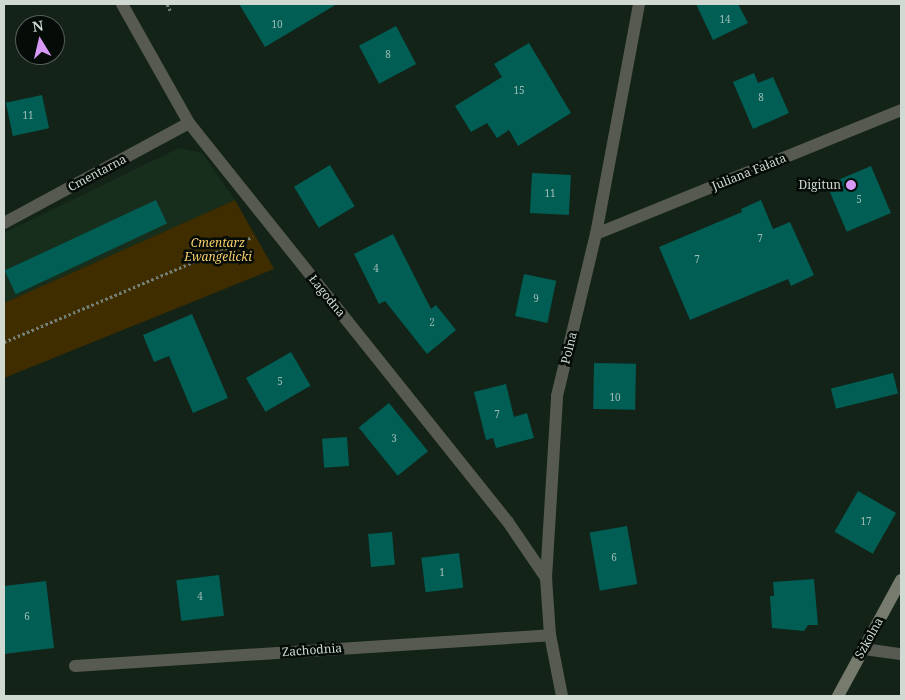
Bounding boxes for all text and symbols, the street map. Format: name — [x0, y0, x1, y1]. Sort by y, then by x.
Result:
house number: 14 — [719, 14, 731, 26]
north arrow — [15, 15, 65, 65]
text: N — [31, 15, 45, 36]
house number: 10 — [271, 19, 283, 31]
house number: 8 — [385, 49, 391, 61]
house number: 15 — [513, 85, 525, 97]
house number: 8 — [758, 92, 764, 104]
house number: 11 — [22, 110, 34, 122]
street label: Juliana Fałata — [710, 151, 788, 193]
street label: Cmentarna — [65, 152, 129, 194]
place label: Digitun — [799, 178, 841, 192]
marker: Digitun — [845, 179, 857, 191]
house number: 11 — [544, 188, 556, 200]
house number: 5 — [856, 194, 862, 206]
house number: 7 — [757, 233, 763, 245]
park label: Cmentarz Ewangelicki — [184, 236, 252, 264]
house number: 7 — [694, 254, 700, 266]
house number: 4 — [373, 263, 379, 275]
street label: Łagodna — [306, 272, 348, 320]
house number: 9 — [533, 293, 539, 305]
house number: 2 — [429, 317, 435, 329]
street label: Polna — [558, 331, 580, 365]
house number: 5 — [277, 376, 283, 388]
house number: 10 — [609, 392, 621, 404]
house number: 7 — [494, 409, 500, 421]
house number: 3 — [391, 433, 397, 445]
house number: 17 — [860, 516, 872, 528]
house number: 6 — [611, 552, 617, 564]
house number: 1 — [439, 567, 445, 579]
house number: 4 — [197, 591, 203, 603]
house number: 6 — [24, 611, 30, 623]
street label: Szkolna — [852, 615, 886, 661]
street label: Zachodnia — [282, 641, 342, 659]

